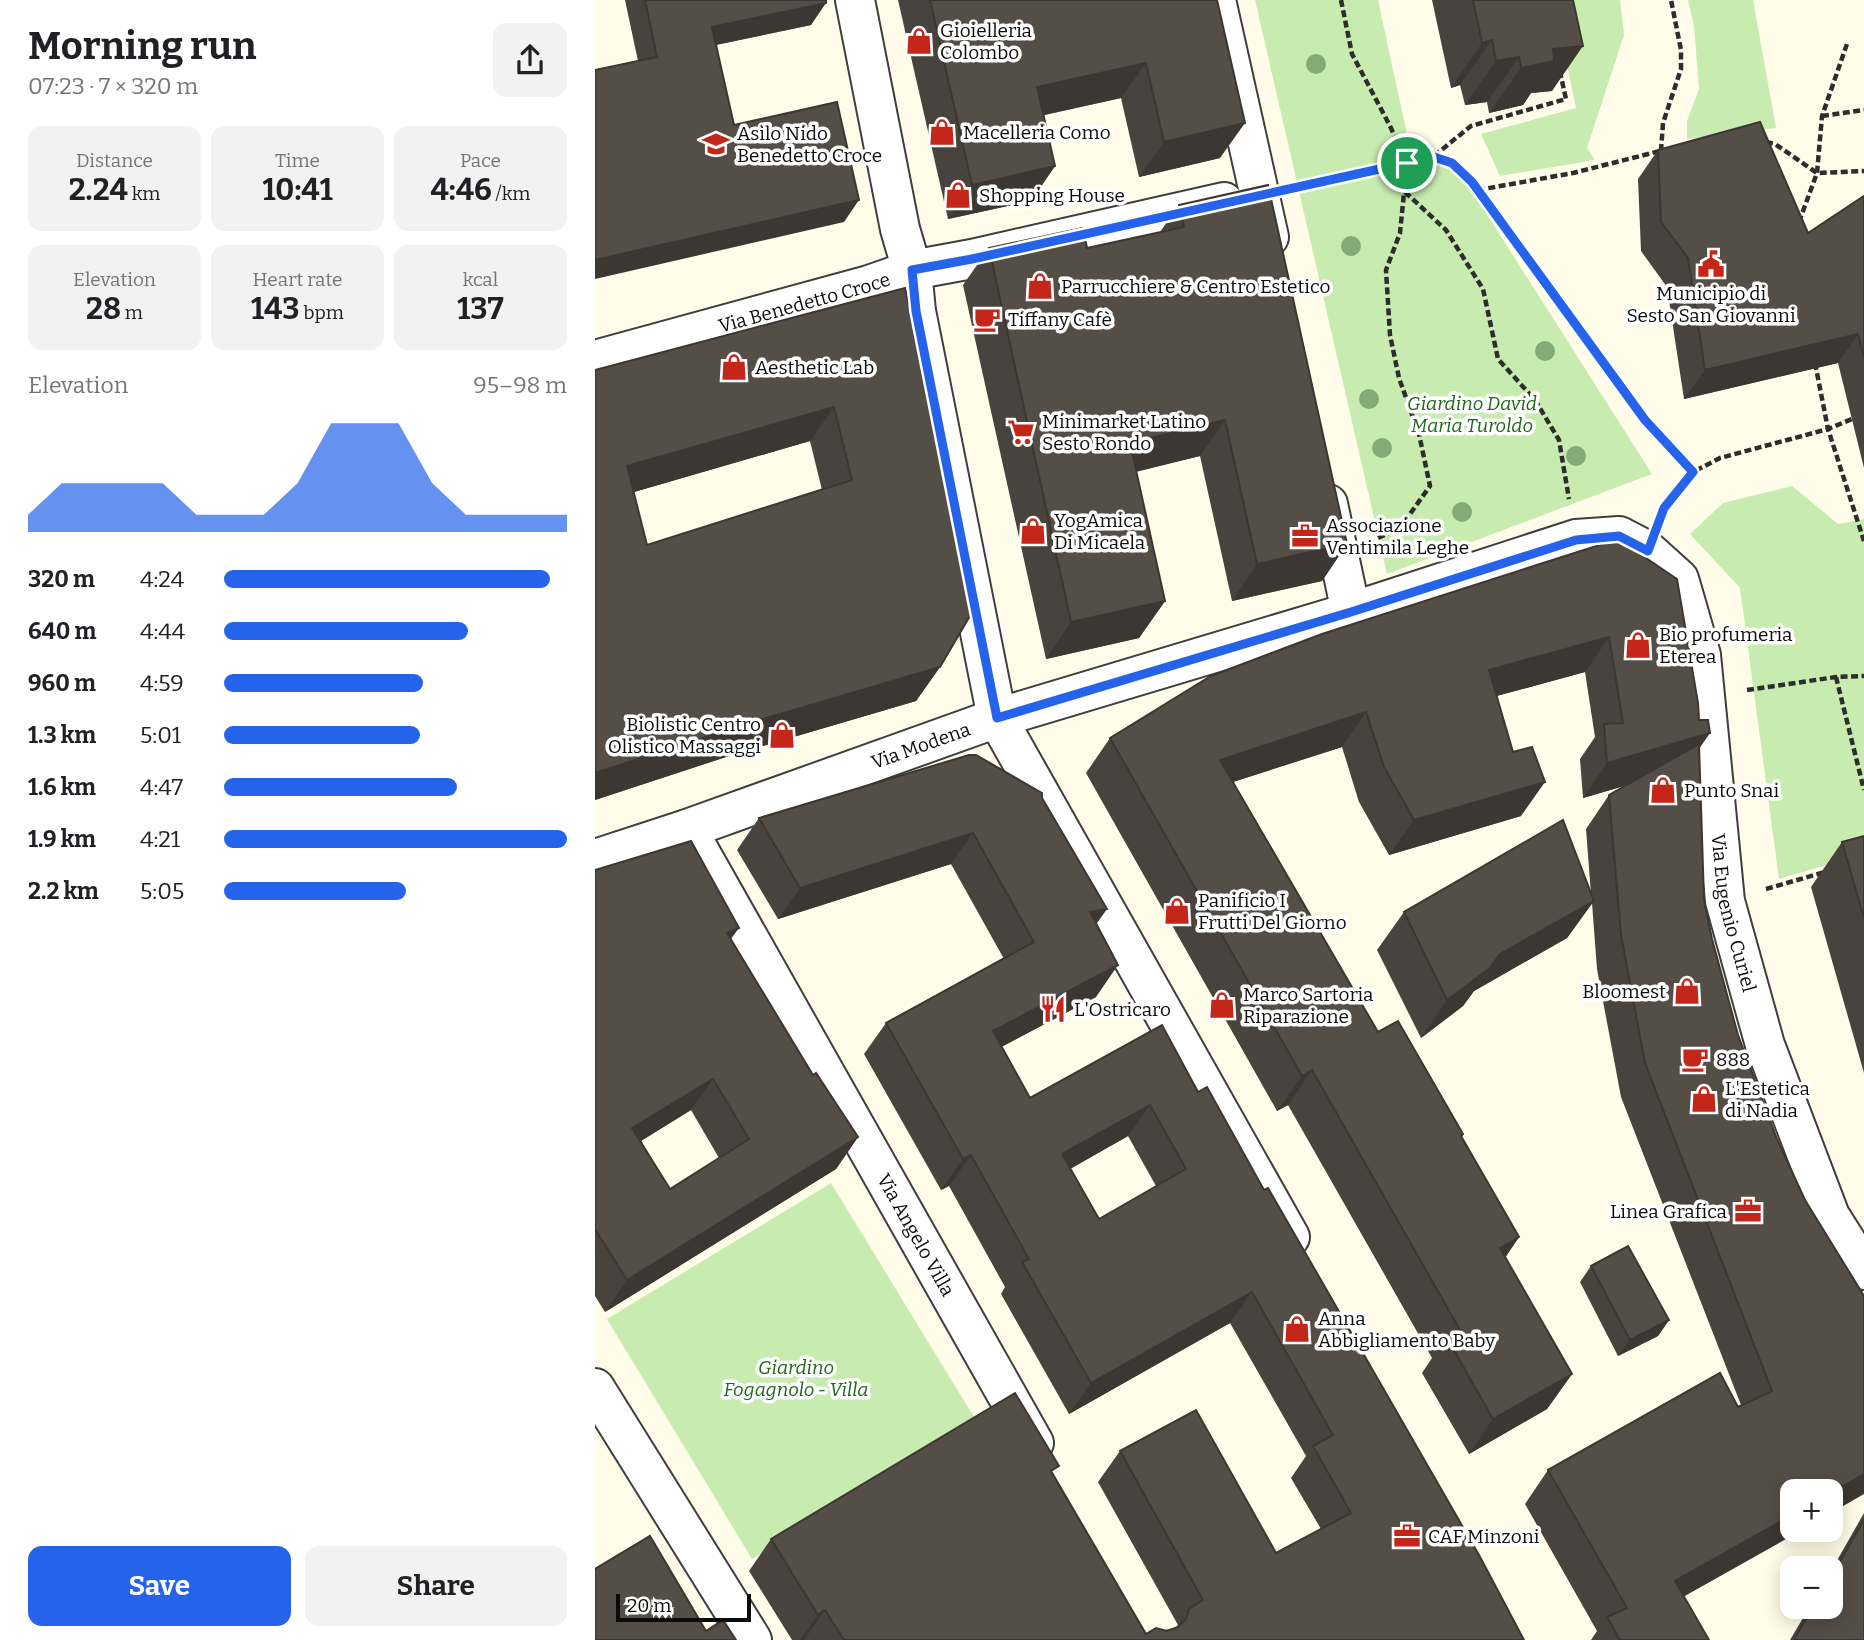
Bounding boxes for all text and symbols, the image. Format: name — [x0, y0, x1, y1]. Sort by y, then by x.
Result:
place label: Gioielleria Colombo — [940, 19, 1033, 64]
text: Morning run — [28, 23, 256, 69]
button: share — [493, 23, 567, 97]
shop icon: Gioielleria Colombo — [904, 26, 934, 56]
text: 07:23 · 7 × 320 m — [28, 72, 198, 100]
shop icon: Macelleria Como — [927, 117, 957, 147]
place label: Macelleria Como — [963, 121, 1111, 144]
place label: Asilo Nido Benedetto Croce — [737, 122, 882, 167]
school or university icon: Asilo Nido Benedetto Croce — [701, 129, 731, 159]
pin — [1377, 133, 1437, 193]
icon: arrive — [1388, 144, 1426, 182]
text: Distance — [76, 149, 153, 172]
text: Time — [275, 149, 320, 172]
text: Pace — [460, 149, 501, 172]
text: 2.24 — [69, 172, 128, 208]
text: 10:41 — [262, 172, 333, 208]
text: 4:46 — [431, 172, 492, 208]
shop icon: Shopping House — [943, 180, 973, 210]
text: km — [128, 182, 160, 205]
text: /km — [492, 182, 530, 205]
place label: Shopping House — [979, 184, 1125, 207]
public building icon: Municipio di Sesto San Giovanni — [1696, 249, 1726, 279]
text: Elevation — [73, 268, 156, 291]
text: Heart rate — [253, 268, 342, 291]
text: kcal — [463, 268, 498, 291]
street label: Via Benedetto Croce — [716, 268, 893, 338]
shop icon: Parrucchiere & Centro Estetico — [1025, 271, 1055, 301]
place label: Parrucchiere & Centro Estetico — [1061, 275, 1330, 298]
place label: Municipio di Sesto San Giovanni — [1626, 282, 1796, 327]
text: 28 — [86, 291, 121, 327]
text: 143 — [251, 291, 300, 327]
text: 137 — [457, 291, 504, 327]
text: m — [121, 301, 143, 324]
text: bpm — [300, 301, 344, 324]
cafe icon: Tiffany Cafè — [972, 304, 1002, 334]
place label: Tiffany Cafè — [1008, 308, 1112, 331]
shop icon: Aesthetic Lab — [719, 352, 749, 382]
place label: Aesthetic Lab — [755, 356, 874, 379]
text: Elevation — [28, 371, 128, 399]
text: 95–98 m — [473, 371, 567, 399]
park label: Giardino David Maria Turoldo — [1407, 392, 1537, 437]
place label: Minimarket Latino Sesto Rondo — [1042, 410, 1206, 455]
supermarket icon: Minimarket Latino Sesto Rondo — [1006, 417, 1036, 447]
place label: YogAmica Di Micaela — [1054, 509, 1146, 554]
place label: Associazione Ventimila Leghe — [1326, 514, 1469, 559]
shop icon: YogAmica Di Micaela — [1018, 516, 1048, 546]
office icon: Associazione Ventimila Leghe — [1290, 521, 1320, 551]
text: 320 m — [28, 565, 95, 593]
text: 4:24 — [140, 565, 184, 593]
text: 640 m — [28, 617, 96, 645]
text: 4:44 — [140, 617, 185, 645]
place label: Bio profumeria Eterea — [1659, 623, 1793, 668]
shop icon: Bio profumeria Eterea — [1623, 630, 1653, 660]
text: 960 m — [28, 669, 96, 697]
text: 4:59 — [140, 669, 184, 697]
place label: Biolistic Centro Olistico Massaggi — [608, 713, 761, 758]
street label: Via Modena — [868, 717, 974, 774]
shop icon: Biolistic Centro Olistico Massaggi — [767, 720, 797, 750]
text: 1.3 km — [28, 721, 96, 749]
text: 5:01 — [140, 721, 181, 749]
text: 1.6 km — [28, 773, 96, 801]
text: 4:47 — [140, 773, 183, 801]
shop icon: Punto Snai — [1648, 775, 1678, 805]
place label: Punto Snai — [1684, 779, 1779, 802]
text: 1.9 km — [28, 825, 96, 853]
text: 4:21 — [140, 825, 180, 853]
street label: Via Eugenio Curiel — [1706, 832, 1761, 995]
text: 2.2 km — [28, 877, 99, 905]
text: 5:05 — [140, 877, 184, 905]
place label: Panificio I Frutti Del Giorno — [1198, 889, 1347, 934]
shop icon: Panificio I Frutti Del Giorno — [1162, 896, 1192, 926]
shop icon: Bloomest — [1672, 976, 1702, 1006]
place label: Bloomest — [1582, 980, 1666, 1003]
place label: Marco Sartoria Riparazione — [1243, 983, 1374, 1028]
shop icon: Marco Sartoria Riparazione — [1207, 990, 1237, 1020]
restaurant icon: L'Ostricaro — [1038, 994, 1068, 1024]
place label: L'Ostricaro — [1074, 998, 1171, 1021]
cafe icon: 888 — [1680, 1044, 1710, 1074]
place label: 888 — [1716, 1048, 1750, 1071]
place label: L'Estetica di Nadia — [1725, 1077, 1810, 1122]
shop icon: L'Estetica di Nadia — [1689, 1084, 1719, 1114]
street label: Via Angelo Villa — [872, 1170, 960, 1301]
office icon: Linea Grafica — [1733, 1196, 1763, 1226]
place label: Linea Grafica — [1610, 1200, 1728, 1223]
place label: Anna Abbigliamento Baby — [1318, 1307, 1496, 1352]
shop icon: Anna Abbigliamento Baby — [1282, 1314, 1312, 1344]
park label: Giardino Fogagnolo - Villa — [724, 1356, 868, 1401]
map controls — [1780, 1479, 1843, 1619]
button: + — [1780, 1479, 1843, 1542]
office icon: CAF Minzoni — [1392, 1521, 1422, 1551]
place label: CAF Minzoni — [1428, 1525, 1540, 1548]
button: Save — [28, 1546, 291, 1626]
button: Share — [305, 1546, 567, 1626]
button: − — [1780, 1556, 1843, 1619]
scale bar — [616, 1591, 751, 1623]
text: 20 m — [627, 1594, 671, 1617]

